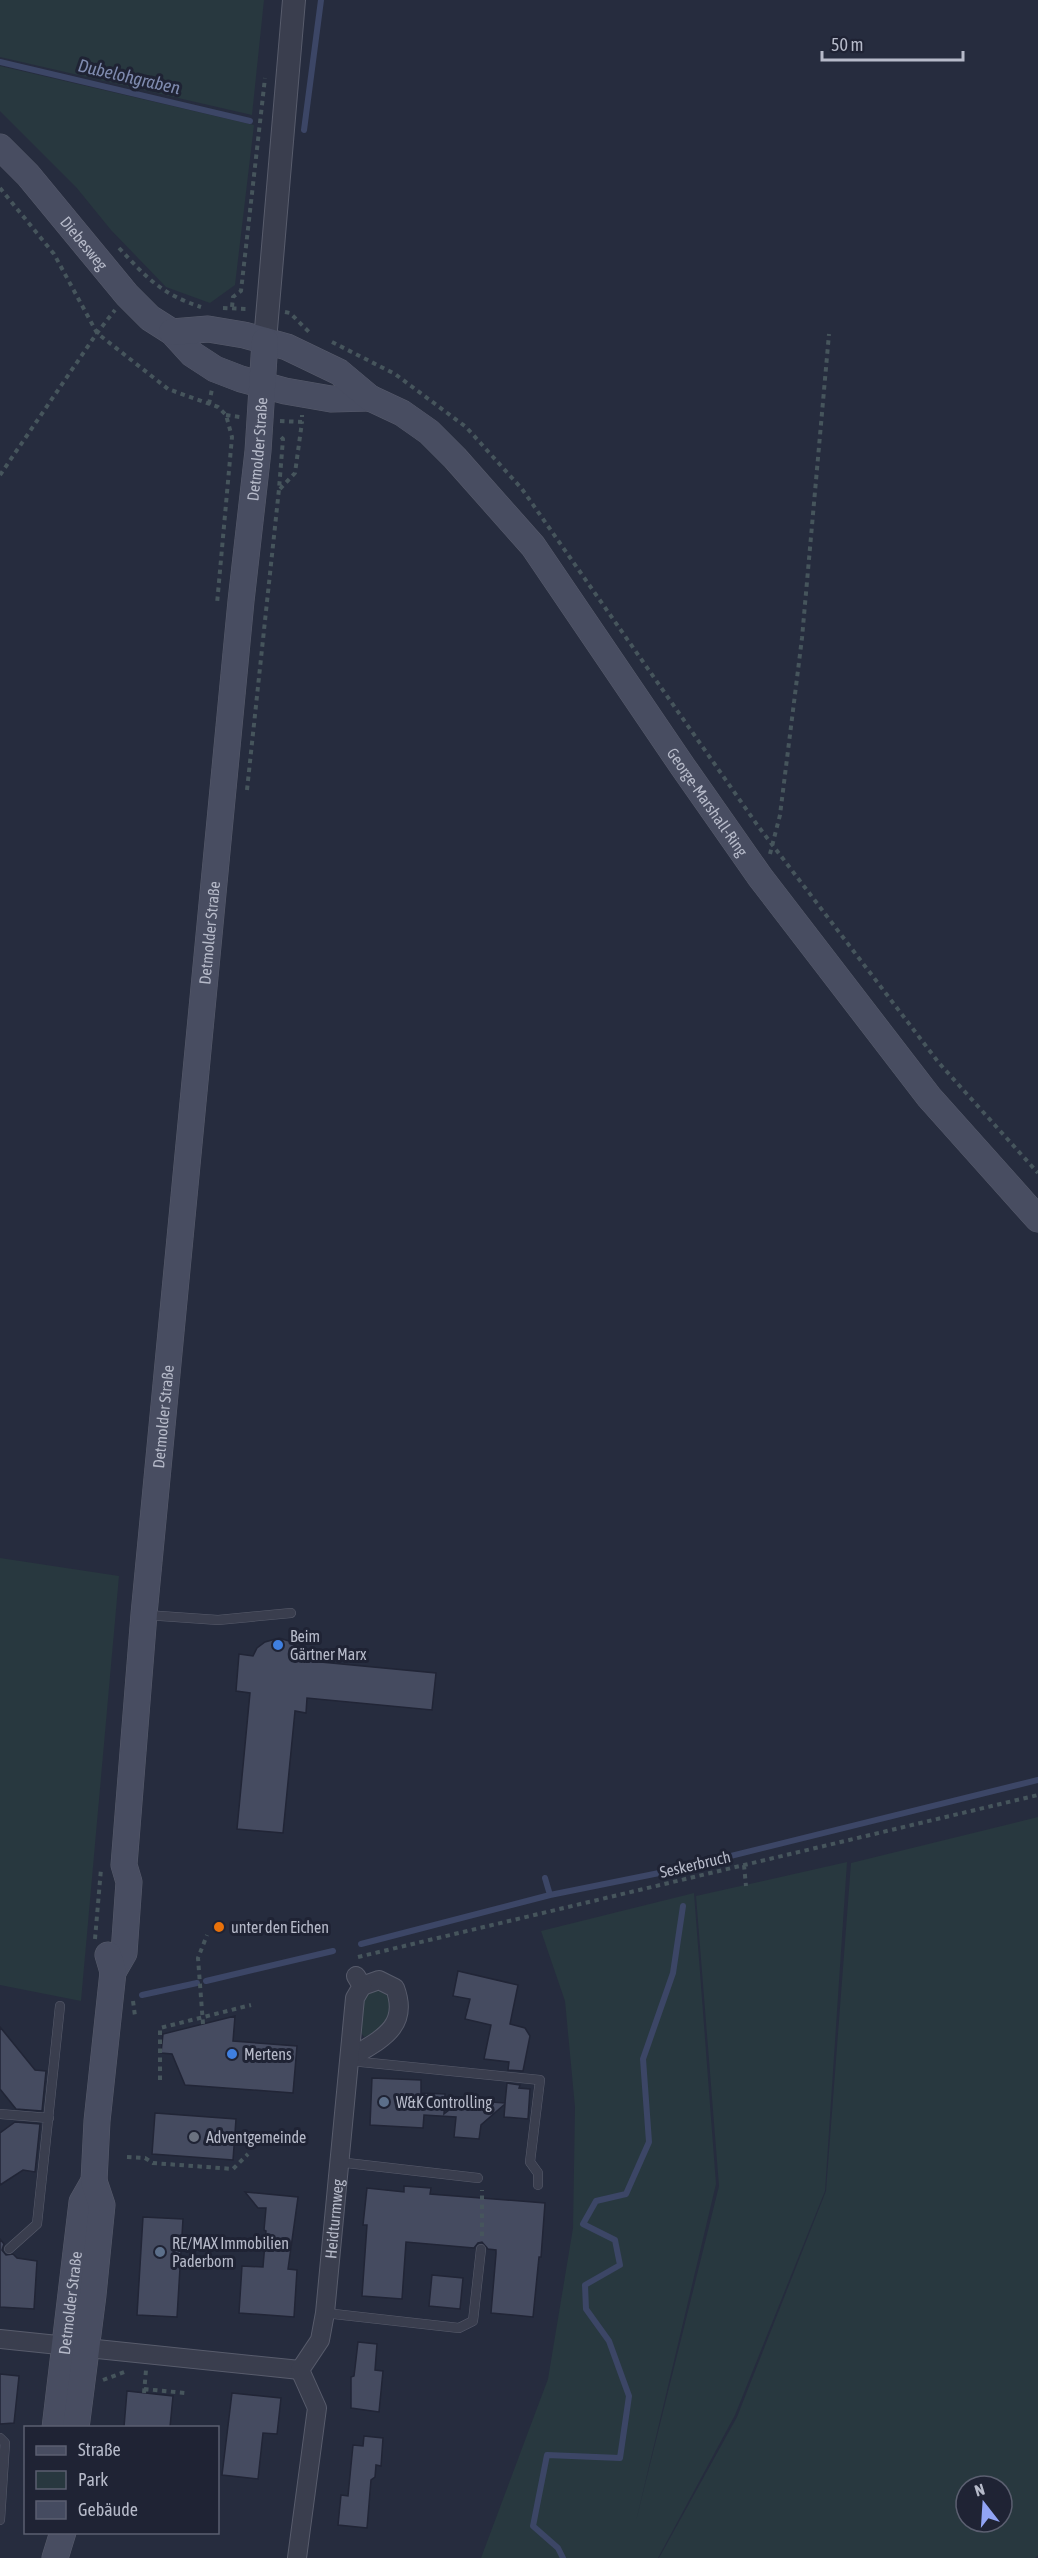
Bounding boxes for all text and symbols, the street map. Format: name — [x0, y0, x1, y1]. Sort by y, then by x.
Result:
scale bar — [822, 24, 963, 62]
text: 50 m — [831, 34, 863, 55]
water label: Dubelohgraben — [76, 55, 183, 99]
street label: Diebesweg — [57, 213, 112, 274]
street label: Detmolder Straße — [243, 397, 270, 502]
street label: George-Marshall-Ring — [664, 744, 752, 860]
street label: Detmolder Straße — [195, 880, 223, 985]
street label: Detmolder Straße — [149, 1364, 177, 1469]
place label: Beim Gärtner Marx — [290, 1627, 367, 1663]
marker: Beim Gärtner Marx — [271, 1638, 285, 1652]
street label: Seskerbruch — [658, 1847, 732, 1881]
place label: unter den Eichen — [231, 1918, 329, 1936]
marker: unter den Eichen — [212, 1920, 226, 1934]
place label: Mertens — [244, 2045, 292, 2063]
marker: Mertens — [225, 2047, 239, 2061]
place label: W&K Controlling — [396, 2093, 492, 2112]
marker: W&K Controlling — [377, 2095, 391, 2109]
place label: Adventgemeinde — [206, 2128, 306, 2147]
marker: Adventgemeinde — [187, 2130, 201, 2144]
street label: Heidturmweg — [321, 2178, 348, 2260]
place label: RE/MAX Immobilien Paderborn — [172, 2234, 289, 2270]
marker: RE/MAX Immobilien Paderborn — [153, 2245, 167, 2259]
street label: Detmolder Straße — [55, 2250, 85, 2355]
legend — [24, 2426, 219, 2534]
text: Straße — [78, 2439, 121, 2460]
text: Park — [78, 2469, 108, 2490]
north arrow — [954, 2474, 1014, 2534]
text: N — [972, 2480, 987, 2500]
text: Gebäude — [78, 2499, 138, 2520]

